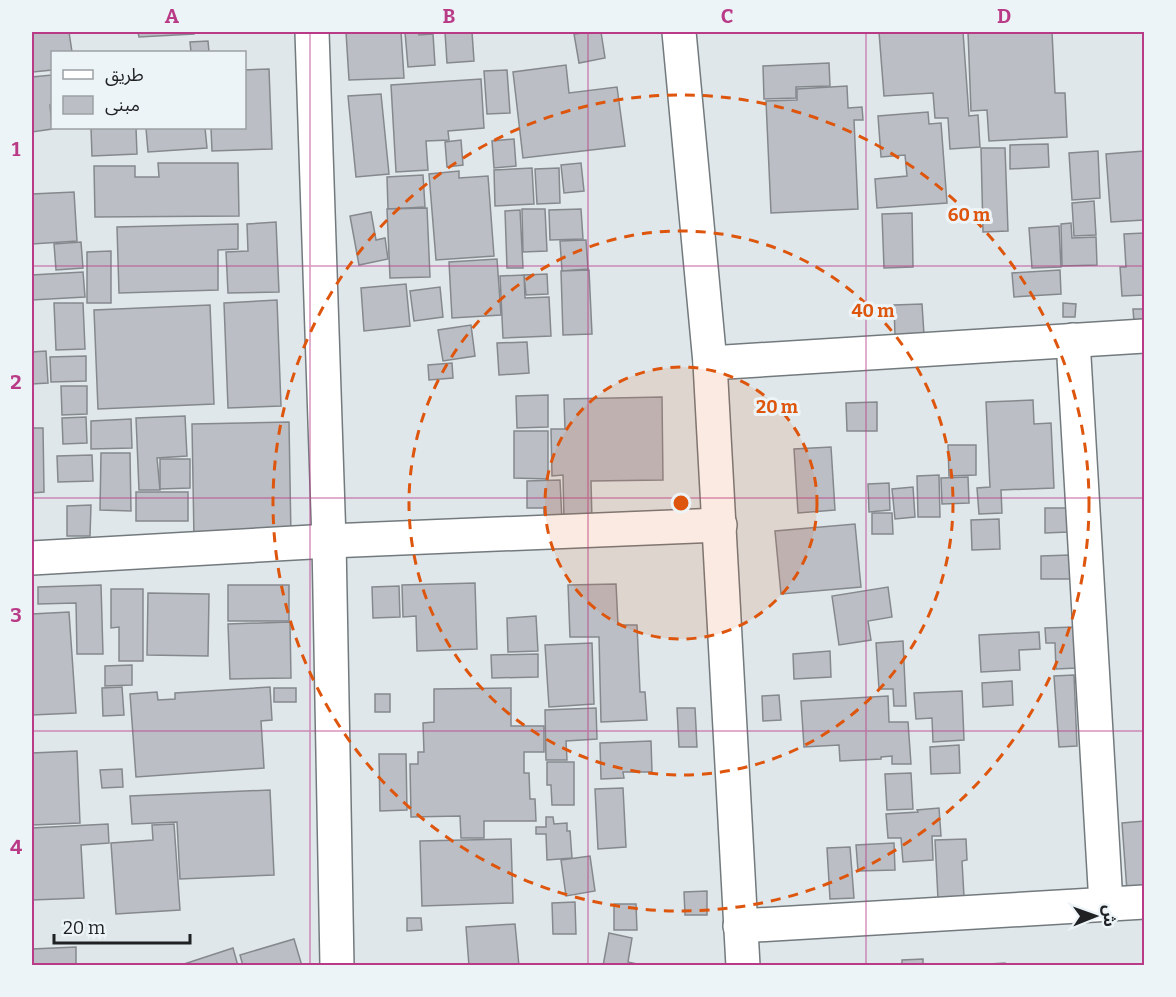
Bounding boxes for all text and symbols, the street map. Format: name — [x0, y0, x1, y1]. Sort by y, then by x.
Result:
text: A — [165, 4, 180, 28]
text: B — [443, 4, 456, 28]
text: C — [721, 4, 733, 28]
text: D — [997, 4, 1011, 28]
legend — [51, 51, 246, 129]
text: طريق — [105, 64, 144, 86]
text: مبنى — [105, 94, 140, 116]
text: 1 — [12, 137, 21, 161]
text: 60 m — [948, 204, 990, 226]
text: 40 m — [852, 300, 894, 322]
text: 2 — [10, 370, 22, 394]
text: 20 m — [756, 396, 798, 418]
centre of rings — [671, 493, 691, 513]
text: 3 — [10, 603, 22, 627]
text: 4 — [10, 835, 22, 859]
north arrow — [1065, 886, 1125, 946]
text: ش — [1100, 905, 1119, 927]
scale bar — [54, 907, 190, 945]
text: 20 m — [63, 917, 105, 939]

